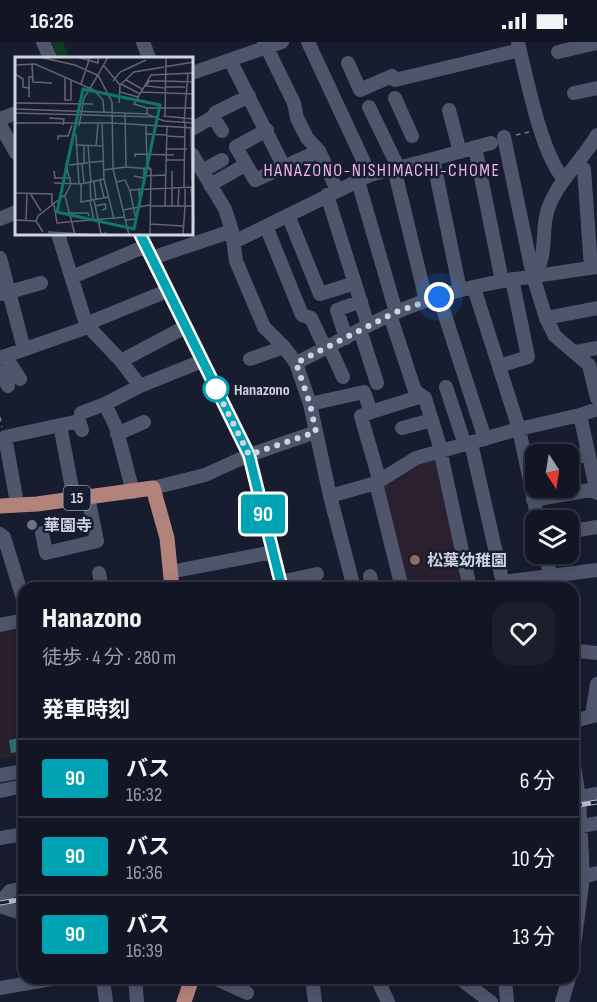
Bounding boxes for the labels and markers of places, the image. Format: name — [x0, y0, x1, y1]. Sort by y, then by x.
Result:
marker: Hanazono — [203, 376, 229, 402]
place label: Hanazono — [234, 381, 290, 400]
place label: 華園寺 — [44, 517, 92, 536]
marker: 華園寺 — [25, 518, 39, 532]
place label: 松葉幼稚園 — [427, 552, 507, 571]
marker: 松葉幼稚園 — [408, 553, 422, 567]

